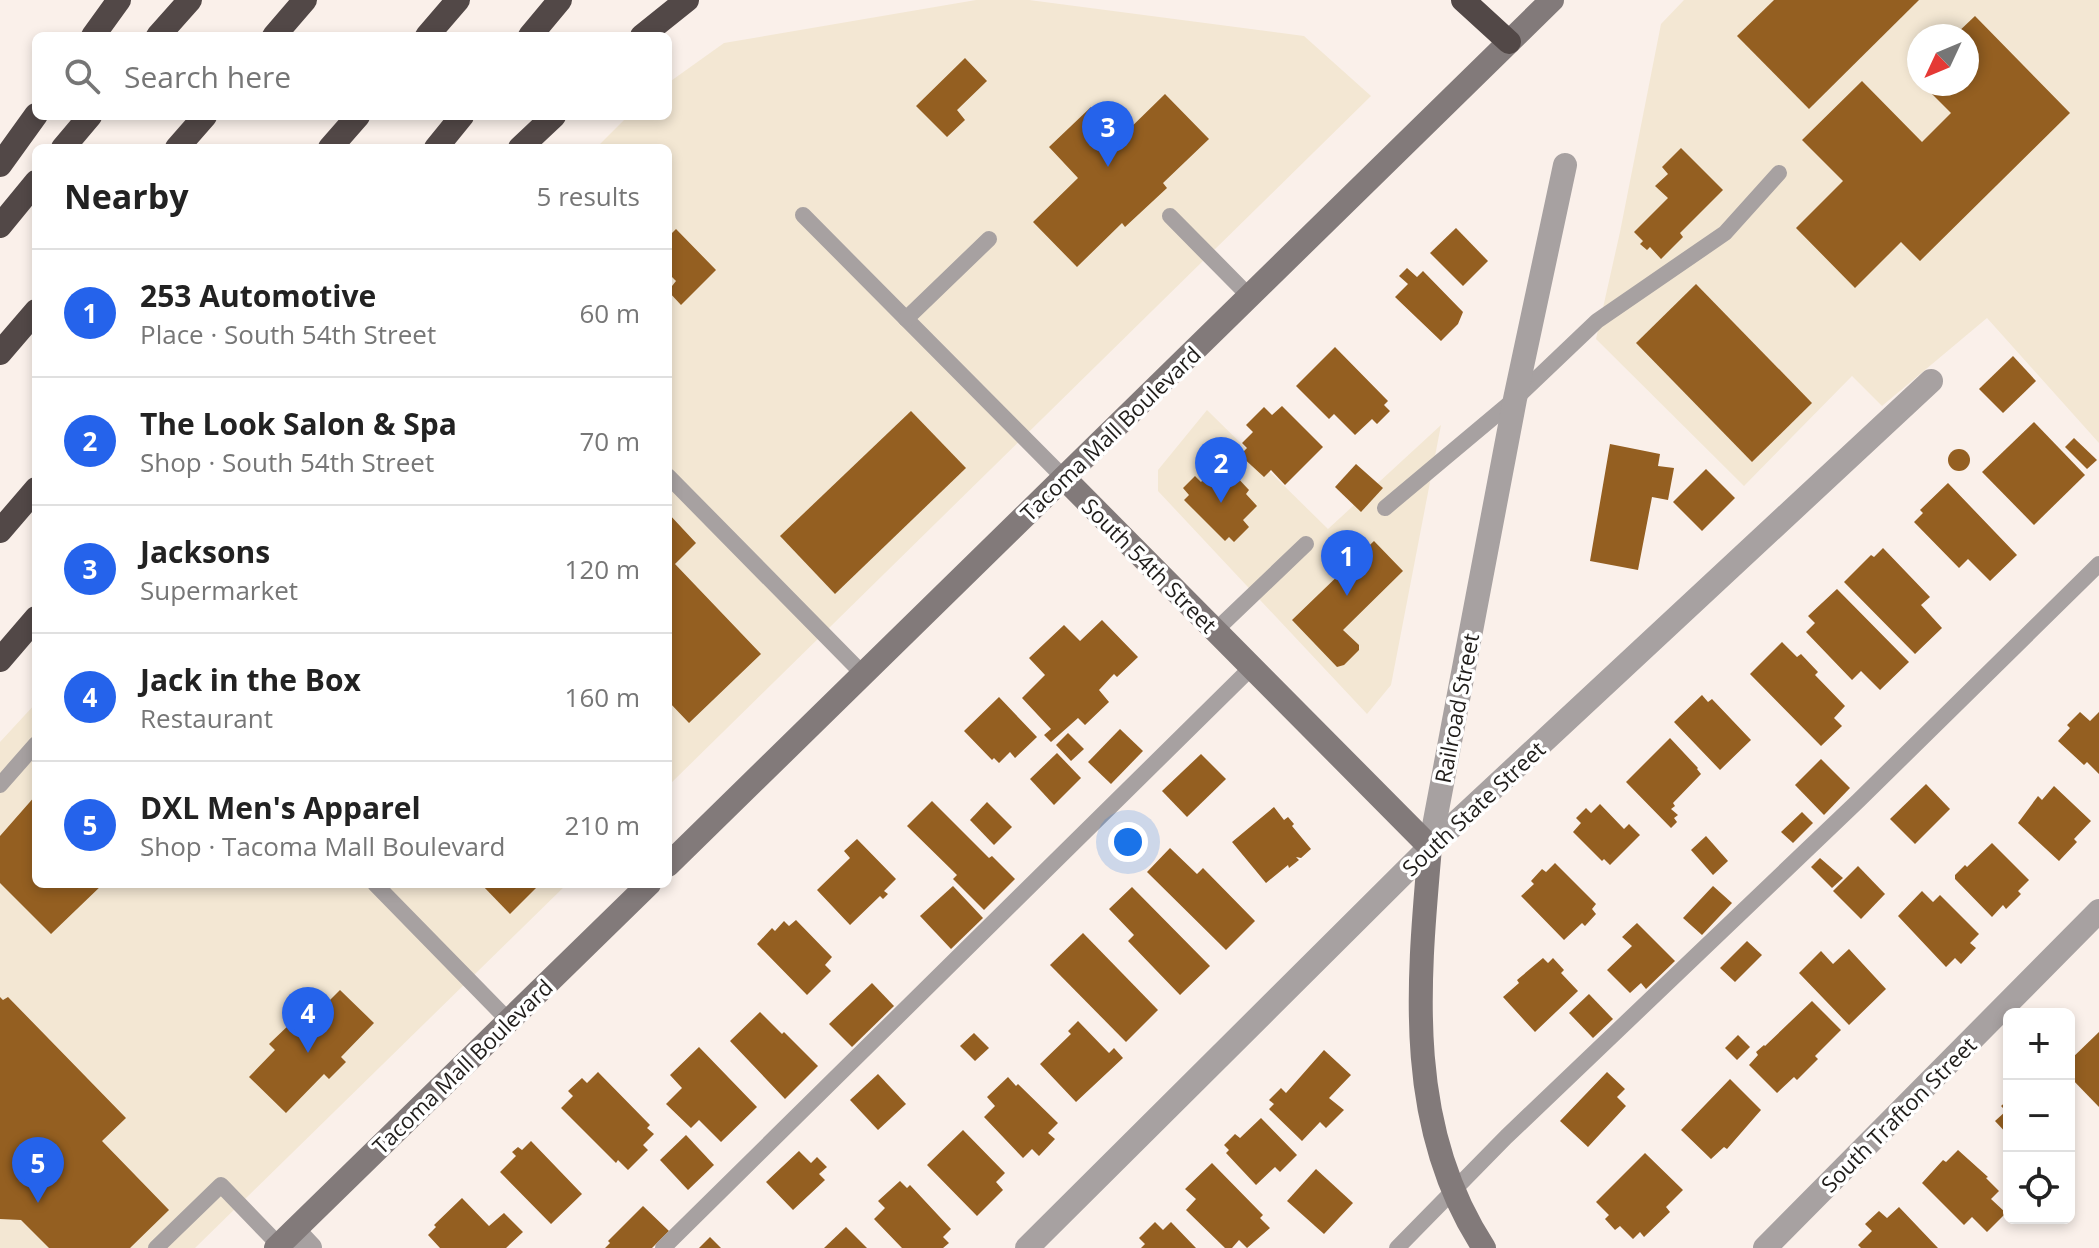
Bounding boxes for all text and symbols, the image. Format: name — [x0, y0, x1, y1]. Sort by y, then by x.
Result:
north arrow — [1907, 24, 1979, 96]
search box — [32, 32, 672, 120]
icon: search — [60, 54, 104, 98]
text: Search here — [124, 56, 291, 97]
pin: 3 — [1082, 101, 1134, 167]
text: Nearby — [64, 173, 189, 219]
text: 5 results — [537, 178, 640, 214]
text: 253 Automotive — [140, 275, 376, 316]
text: 1 — [83, 295, 97, 331]
text: 60 m — [579, 295, 640, 331]
text: Place · South 54th Street — [140, 316, 436, 352]
street label: Tacoma Mall Boulevard — [1013, 339, 1207, 527]
text: The Look Salon & Spa — [140, 403, 457, 444]
text: 2 — [83, 423, 97, 459]
text: 70 m — [579, 423, 640, 459]
pin: 2 — [1195, 437, 1247, 503]
text: Shop · South 54th Street — [140, 444, 434, 480]
street label: South 54th Street — [1076, 491, 1224, 639]
pin: 1 — [1321, 530, 1373, 596]
text: Jacksons — [140, 531, 270, 572]
text: 3 — [83, 551, 97, 587]
text: 120 m — [565, 551, 640, 587]
text: Supermarket — [140, 572, 298, 608]
street label: Railroad Street — [1427, 630, 1485, 785]
text: Jack in the Box — [140, 659, 361, 700]
text: 4 — [83, 679, 97, 715]
text: 160 m — [565, 679, 640, 715]
text: Restaurant — [140, 700, 273, 736]
street label: South State Street — [1395, 734, 1551, 882]
text: DXL Men's Apparel — [140, 787, 421, 828]
text: 5 — [83, 807, 97, 843]
text: 210 m — [565, 807, 640, 843]
your location — [1108, 822, 1148, 862]
text: Shop · Tacoma Mall Boulevard — [140, 828, 505, 864]
street label: Tacoma Mall Boulevard — [365, 972, 559, 1160]
pin: 4 — [282, 987, 334, 1053]
map controls — [2003, 1008, 2075, 1224]
button: + — [2003, 1008, 2075, 1080]
street label: South Trafton Street — [1814, 1030, 1982, 1198]
button: − — [2003, 1080, 2075, 1152]
pin: 5 — [12, 1137, 64, 1203]
button: locate — [2003, 1152, 2075, 1224]

